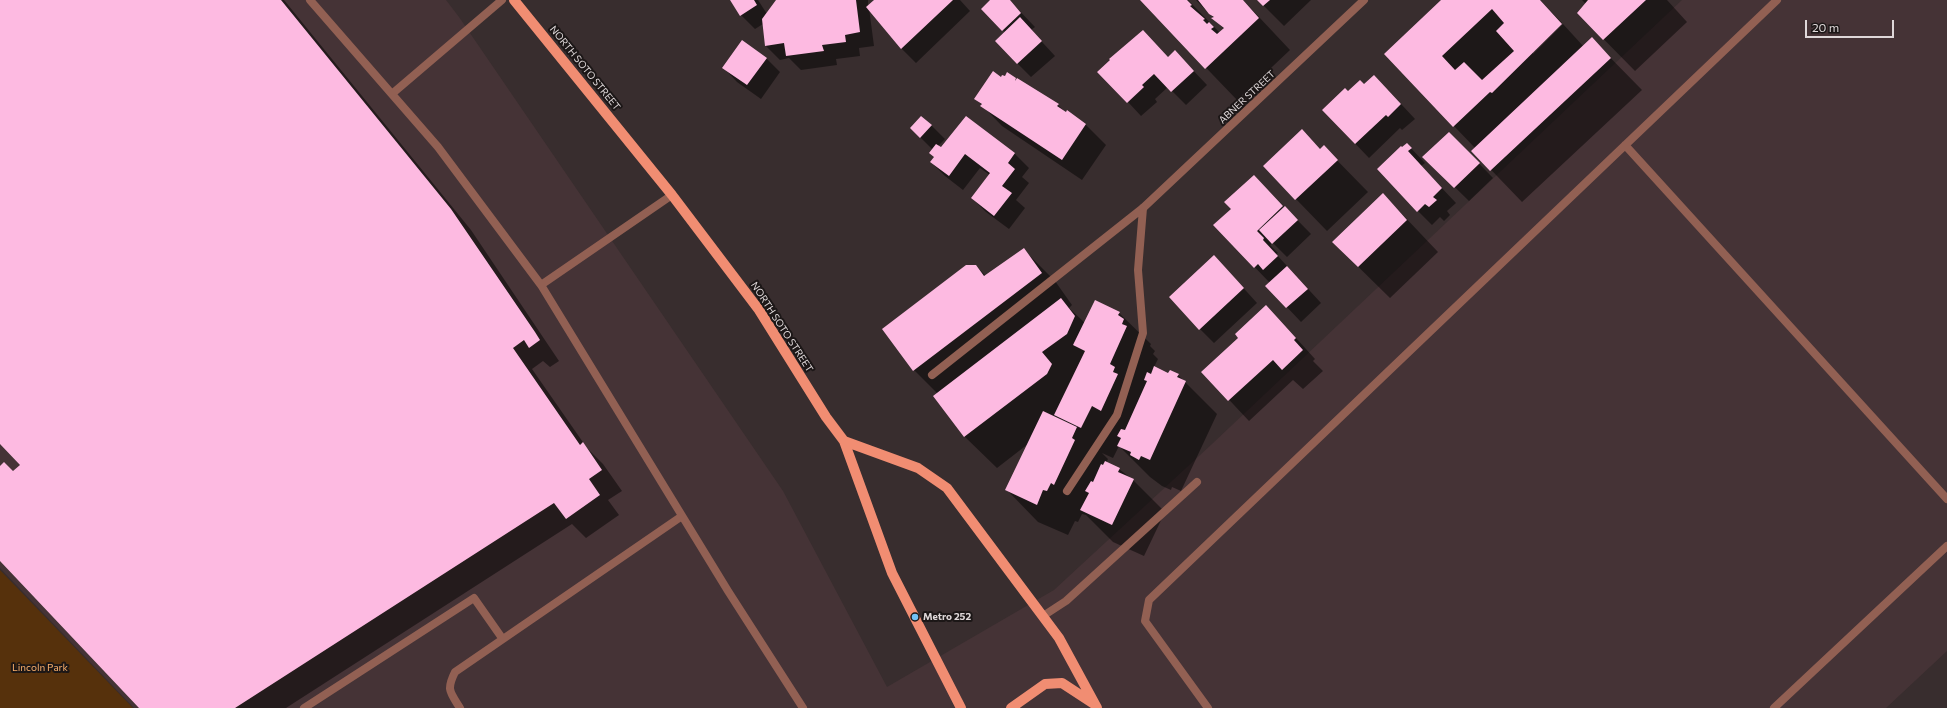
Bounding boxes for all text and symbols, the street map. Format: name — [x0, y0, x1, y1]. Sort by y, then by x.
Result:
scale bar — [1807, 12, 1896, 38]
text: 20 m — [1812, 20, 1839, 34]
street label: NORTH SOTO STREET — [547, 23, 623, 113]
street label: ABNER STREET — [1216, 68, 1278, 126]
street label: NORTH SOTO STREET — [748, 280, 816, 374]
place label: Metro 252 — [923, 611, 971, 623]
marker: Metro 252 — [910, 612, 920, 622]
park label: Lincoln Park — [12, 662, 68, 674]

